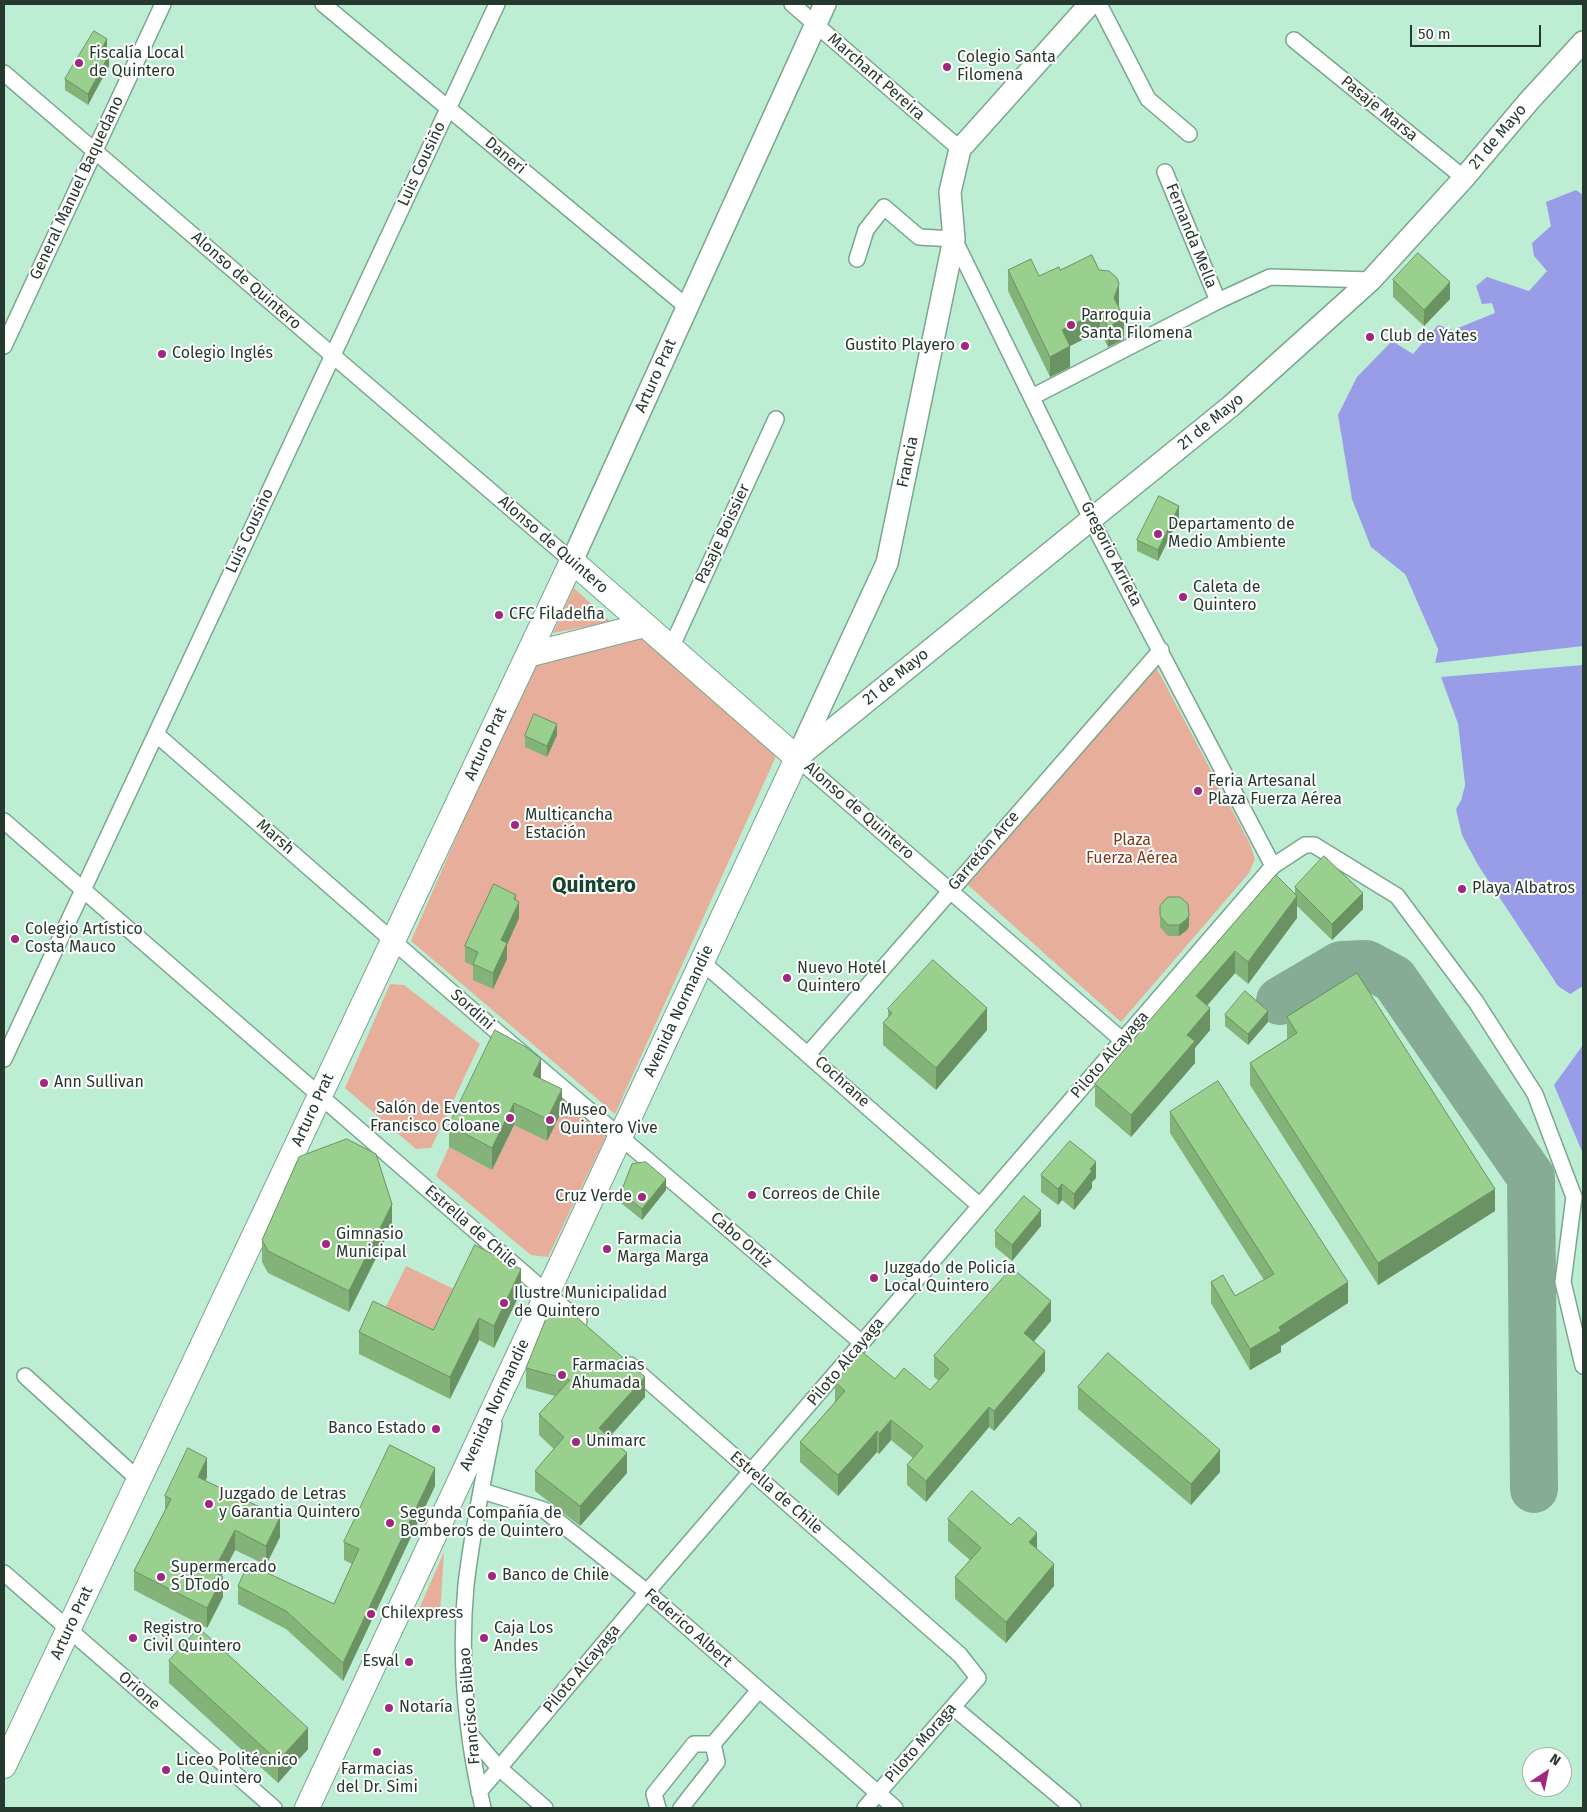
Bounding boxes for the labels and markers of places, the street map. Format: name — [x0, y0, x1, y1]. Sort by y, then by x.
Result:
place label: Fiscalía Local de Quintero — [89, 44, 184, 82]
place label: Colegio Santa Filomena — [957, 48, 1056, 86]
marker: Fiscalía Local de Quintero — [73, 57, 85, 69]
marker: Colegio Santa Filomena — [941, 61, 953, 73]
place label: Parroquia Santa Filomena — [1081, 306, 1193, 344]
marker: Parroquia Santa Filomena — [1065, 319, 1077, 331]
place label: Club de Yates — [1380, 327, 1477, 347]
marker: Club de Yates — [1364, 331, 1376, 343]
place label: Gustito Playero — [845, 336, 955, 356]
marker: Gustito Playero — [959, 340, 971, 352]
place label: Colegio Inglés — [172, 344, 273, 364]
marker: Colegio Inglés — [156, 348, 168, 360]
place label: Departamento de Medio Ambiente — [1168, 515, 1295, 553]
marker: Departamento de Medio Ambiente — [1152, 528, 1164, 540]
place label: Caleta de Quintero — [1193, 578, 1261, 616]
marker: Caleta de Quintero — [1177, 591, 1189, 603]
place label: CFC Filadelfia — [509, 605, 605, 625]
marker: CFC Filadelfia — [493, 609, 505, 621]
place label: Feria Artesanal Plaza Fuerza Aérea — [1208, 772, 1342, 810]
marker: Feria Artesanal Plaza Fuerza Aérea — [1192, 785, 1204, 797]
place label: Multicancha Estación — [525, 806, 613, 844]
marker: Multicancha Estación — [509, 819, 521, 831]
place label: Playa Albatros — [1472, 879, 1575, 899]
marker: Playa Albatros — [1456, 883, 1468, 895]
place label: Colegio Artístico Costa Mauco — [25, 920, 143, 958]
marker: Colegio Artístico Costa Mauco — [9, 933, 21, 945]
place label: Nuevo Hotel Quintero — [797, 959, 886, 997]
marker: Nuevo Hotel Quintero — [781, 972, 793, 984]
place label: Ann Sullivan — [54, 1073, 144, 1093]
marker: Ann Sullivan — [38, 1077, 50, 1089]
place label: Salón de Eventos Francisco Coloane — [370, 1099, 500, 1137]
place label: Museo Quintero Vive — [560, 1101, 658, 1139]
marker: Salón de Eventos Francisco Coloane — [504, 1112, 516, 1124]
marker: Museo Quintero Vive — [544, 1114, 556, 1126]
place label: Correos de Chile — [762, 1185, 880, 1205]
place label: Cruz Verde — [555, 1187, 632, 1207]
marker: Correos de Chile — [746, 1189, 758, 1201]
marker: Cruz Verde — [636, 1191, 648, 1203]
place label: Gimnasio Municipal — [336, 1225, 406, 1263]
place label: Farmacia Marga Marga — [617, 1230, 709, 1268]
marker: Gimnasio Municipal — [320, 1238, 332, 1250]
marker: Farmacia Marga Marga — [601, 1243, 613, 1255]
place label: Juzgado de Policía Local Quintero — [884, 1259, 1016, 1297]
marker: Juzgado de Policía Local Quintero — [868, 1272, 880, 1284]
place label: Ilustre Municipalidad de Quintero — [514, 1284, 667, 1322]
marker: Ilustre Municipalidad de Quintero — [498, 1297, 510, 1309]
place label: Farmacias Ahumada — [572, 1356, 644, 1394]
marker: Farmacias Ahumada — [556, 1369, 568, 1381]
place label: Banco Estado — [328, 1419, 426, 1439]
marker: Banco Estado — [430, 1423, 442, 1435]
place label: Unimarc — [586, 1432, 646, 1452]
marker: Unimarc — [570, 1436, 582, 1448]
place label: Juzgado de Letras y Garantia Quintero — [219, 1485, 360, 1523]
marker: Juzgado de Letras y Garantia Quintero — [203, 1498, 215, 1510]
place label: Segunda Compañía de Bomberos de Quintero — [400, 1504, 564, 1542]
marker: Segunda Compañía de Bomberos de Quintero — [384, 1517, 396, 1529]
place label: Supermercado S´DTodo — [171, 1558, 277, 1596]
place label: Banco de Chile — [502, 1566, 609, 1586]
marker: Banco de Chile — [486, 1570, 498, 1582]
marker: Supermercado S´DTodo — [155, 1571, 167, 1583]
place label: Chilexpress — [381, 1604, 463, 1624]
marker: Chilexpress — [365, 1608, 377, 1620]
place label: Registro Civil Quintero — [143, 1619, 241, 1657]
place label: Caja Los Andes — [494, 1619, 553, 1657]
marker: Registro Civil Quintero — [127, 1632, 139, 1644]
marker: Caja Los Andes — [478, 1632, 490, 1644]
place label: Esval — [362, 1652, 399, 1672]
marker: Esval — [403, 1656, 415, 1668]
place label: Notaría — [399, 1698, 453, 1718]
marker: Notaría — [383, 1702, 395, 1714]
marker: Farmacias del Dr. Simi — [371, 1746, 383, 1758]
place label: Liceo Politécnico de Quintero — [176, 1751, 298, 1789]
place label: Farmacias del Dr. Simi — [336, 1760, 418, 1798]
marker: Liceo Politécnico de Quintero — [160, 1764, 172, 1776]

